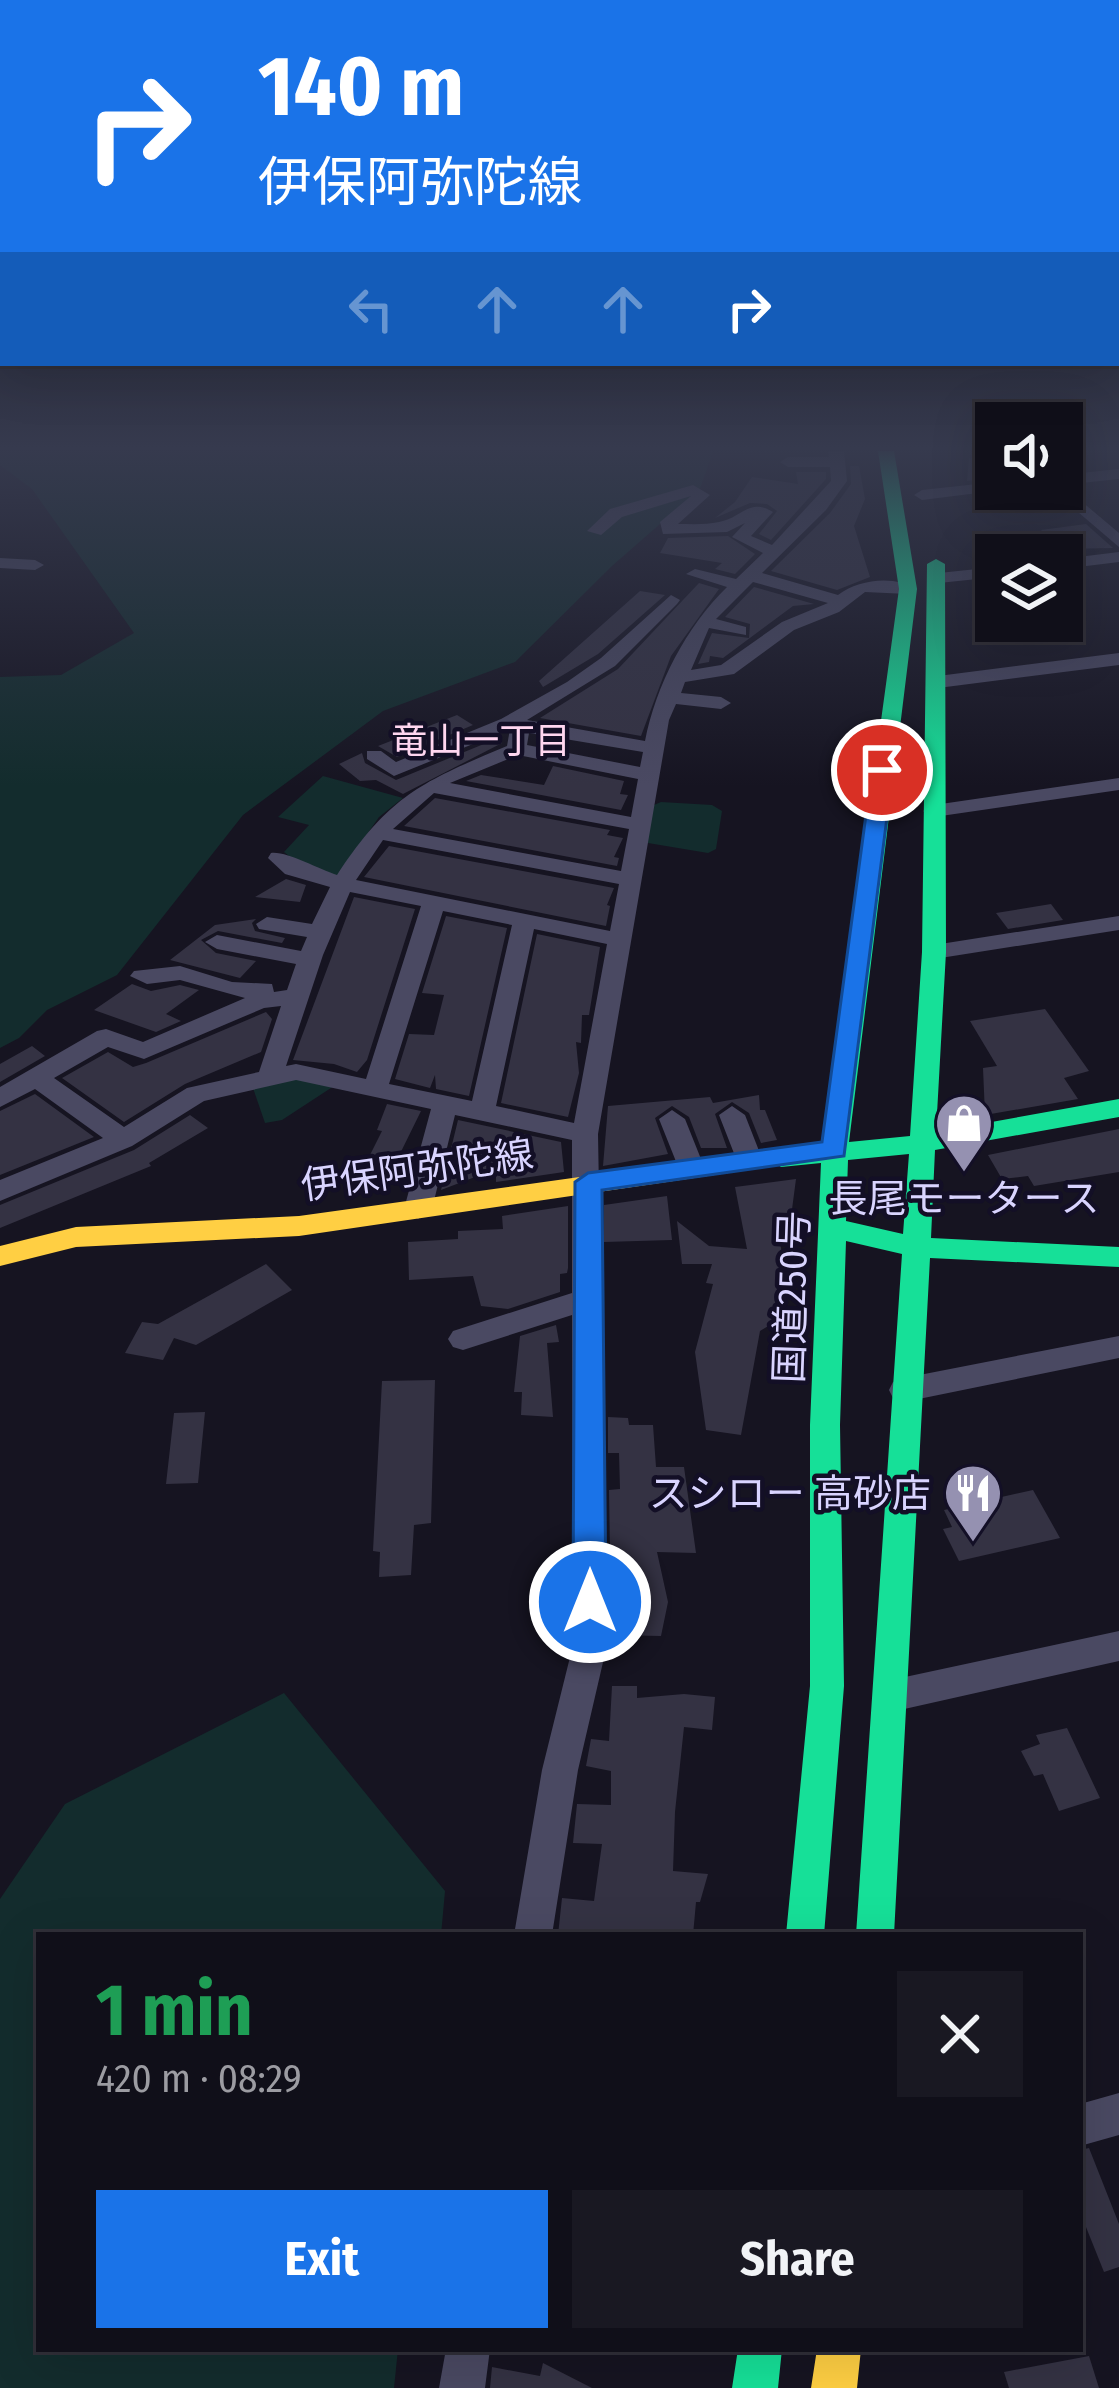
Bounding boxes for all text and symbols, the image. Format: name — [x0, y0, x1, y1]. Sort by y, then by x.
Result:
text: 140 m — [258, 36, 464, 137]
icon: right — [60, 48, 216, 204]
text: 伊保阿弥陀線 — [258, 151, 582, 215]
icon: left — [338, 276, 404, 342]
icon: ahead — [464, 276, 530, 342]
icon: ahead — [590, 276, 656, 342]
icon: right — [716, 276, 782, 342]
map controls — [975, 402, 1083, 642]
button: sound — [975, 402, 1083, 510]
button: layers — [975, 534, 1083, 642]
district label: 竜山一丁目 — [391, 719, 571, 763]
pin — [831, 719, 933, 821]
icon: arrive — [849, 737, 915, 803]
shop icon: 長尾モータース — [933, 1092, 995, 1174]
street label: 伊保阿弥陀線 — [298, 1131, 536, 1209]
place label: 長尾モータース — [828, 1176, 1100, 1222]
street label: 国道250号 — [766, 1210, 818, 1384]
restaurant icon: スシロー 高砂店 — [942, 1462, 1004, 1544]
place label: スシロー 高砂店 — [649, 1471, 931, 1517]
position arrow — [527, 1539, 653, 1665]
text: 1 min — [96, 1968, 253, 2054]
button: close — [897, 1971, 1023, 2097]
text: 420 m · 08:29 — [96, 2056, 302, 2102]
button: Exit — [96, 2190, 548, 2328]
button: Share — [572, 2190, 1023, 2328]

